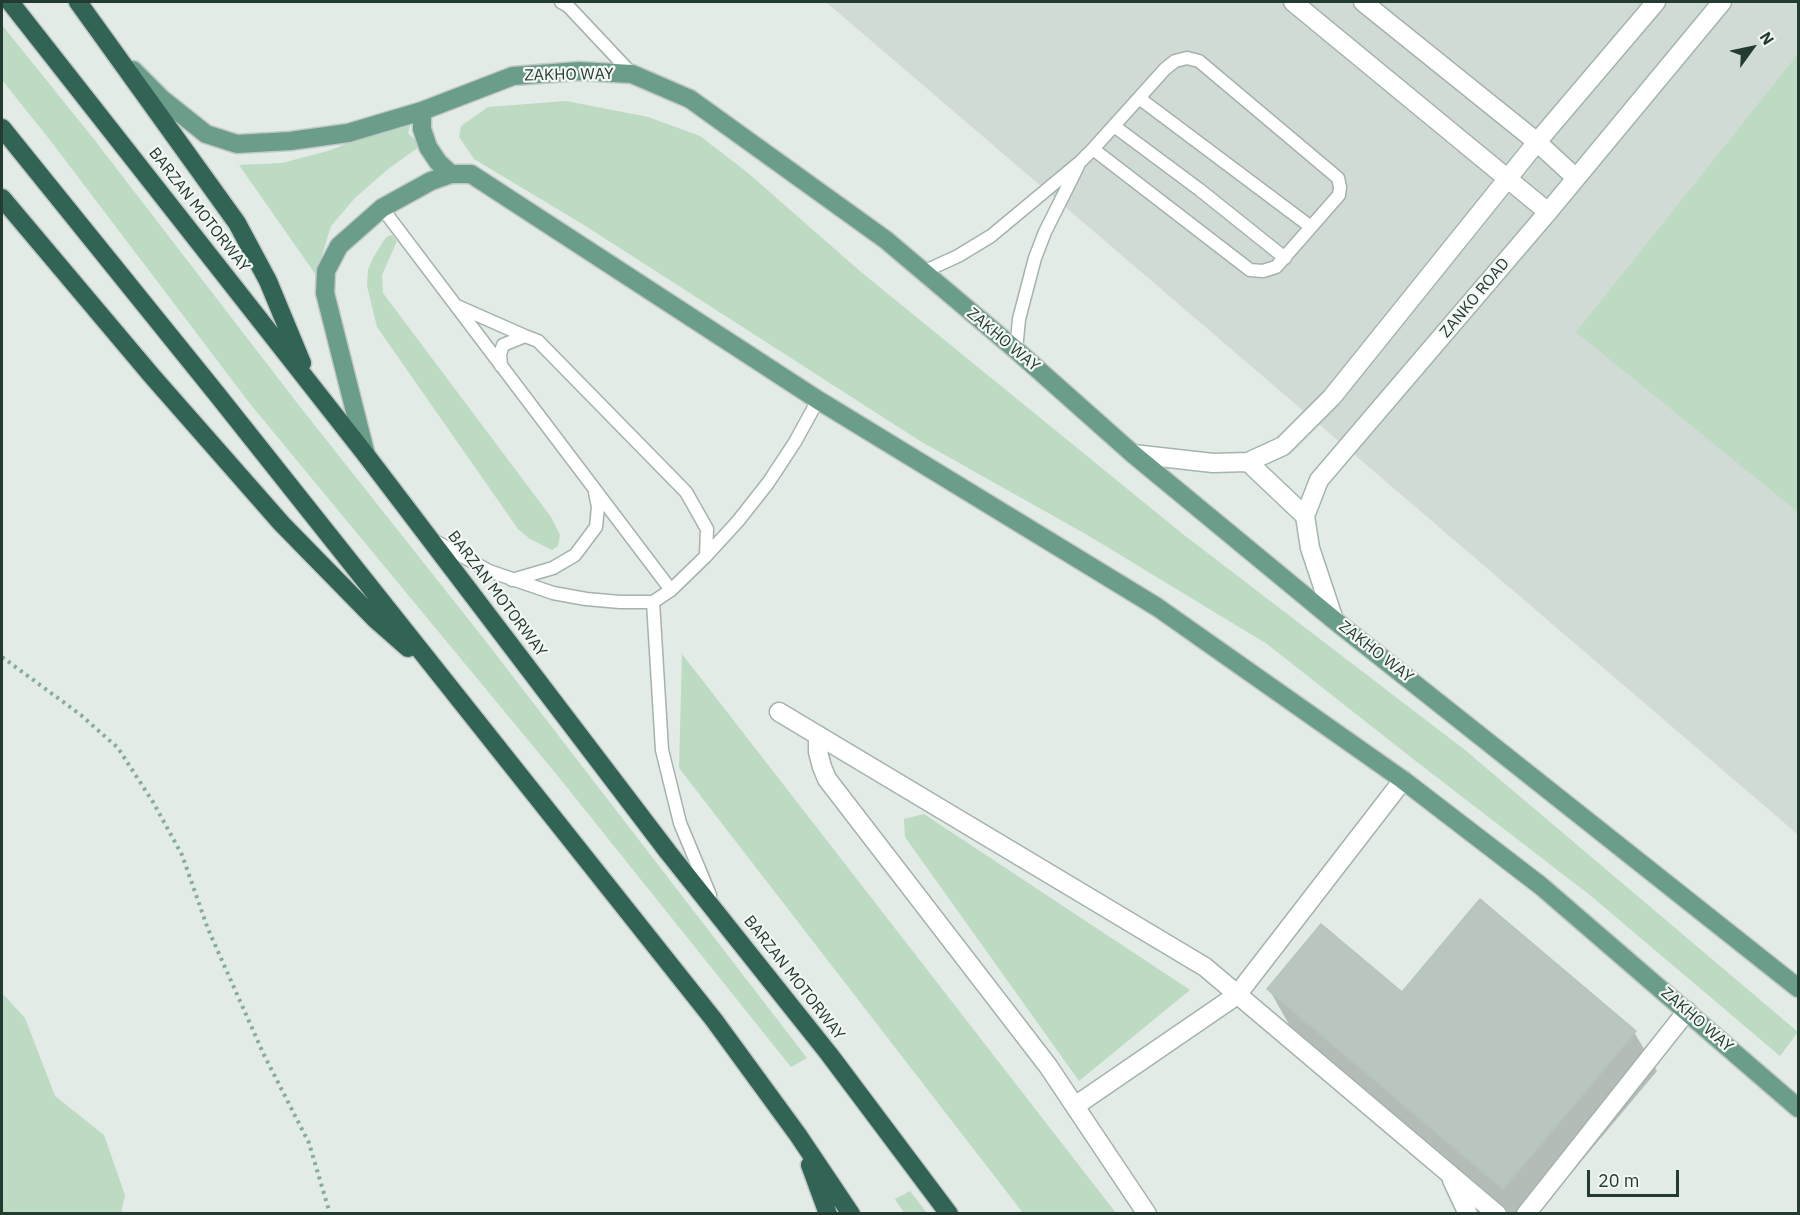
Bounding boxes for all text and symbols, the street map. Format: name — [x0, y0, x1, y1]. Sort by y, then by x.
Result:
north arrow — [1722, 18, 1782, 78]
text: N — [1756, 28, 1779, 49]
street label: ZAKHO WAY — [524, 65, 614, 85]
street label: BARZAN MOTORWAY — [144, 144, 254, 276]
street label: ZANKO ROAD — [1436, 254, 1514, 342]
street label: ZAKHO WAY — [963, 304, 1043, 376]
street label: BARZAN MOTORWAY — [443, 527, 551, 661]
street label: ZAKHO WAY — [1335, 617, 1417, 687]
street label: BARZAN MOTORWAY — [739, 912, 849, 1044]
street label: ZAKHO WAY — [1657, 984, 1737, 1056]
scale bar — [1590, 1158, 1682, 1196]
text: 20 m — [1598, 1169, 1640, 1192]

